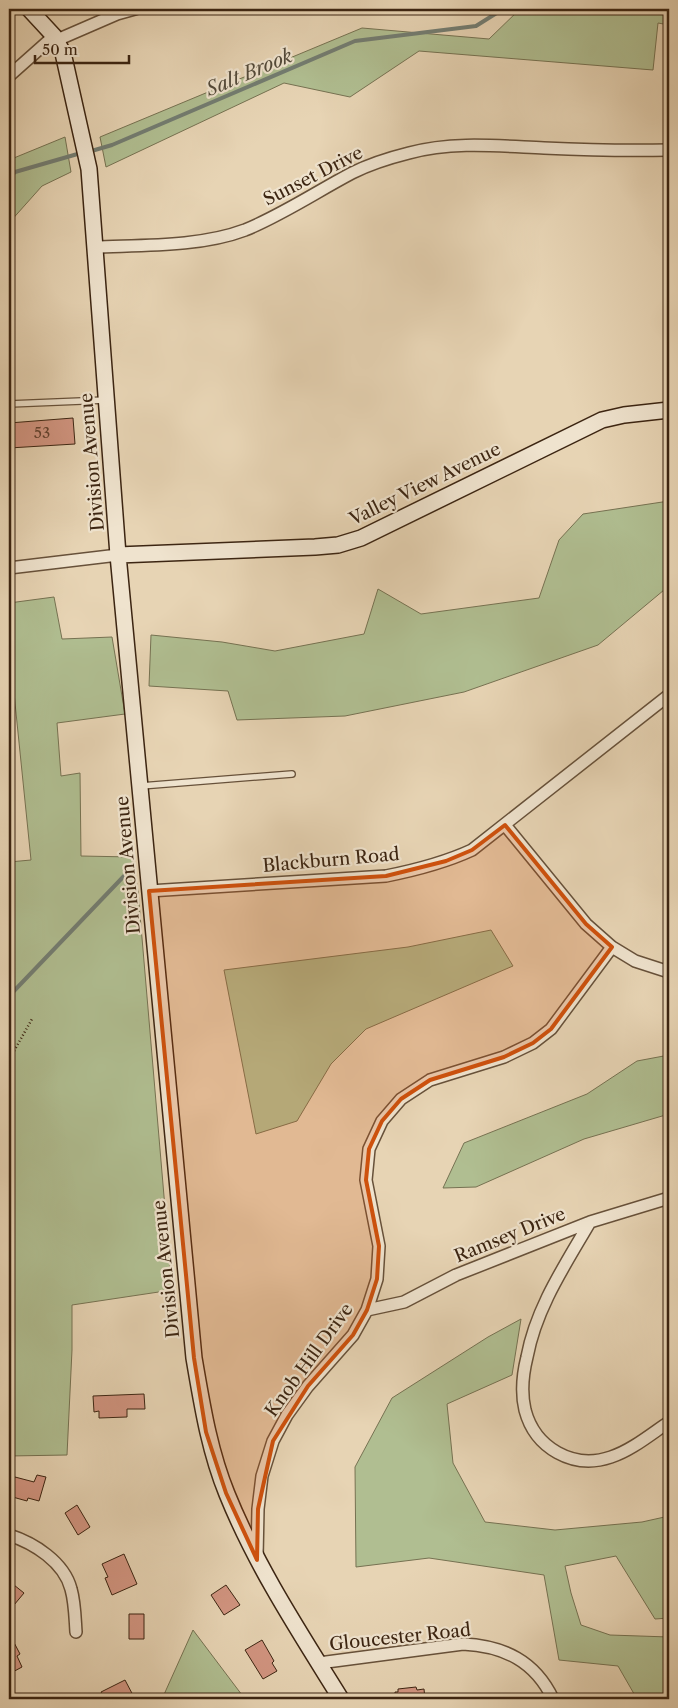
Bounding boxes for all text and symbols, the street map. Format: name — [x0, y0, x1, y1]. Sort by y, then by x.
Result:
scale bar — [35, 32, 129, 64]
text: 50 m — [42, 40, 78, 59]
water label: Salt Brook — [202, 44, 296, 101]
street label: Sunset Drive — [259, 141, 367, 211]
street label: Division Avenue — [75, 392, 109, 532]
house number: 53 — [34, 423, 50, 442]
street label: Valley View Avenue — [345, 438, 504, 531]
street label: Division Avenue — [111, 795, 145, 935]
street label: Blackburn Road — [262, 843, 400, 877]
street label: Division Avenue — [148, 1199, 184, 1339]
street label: Ramsey Drive — [451, 1203, 569, 1267]
street label: Knob Hill Drive — [260, 1299, 358, 1421]
street label: Gloucester Road — [328, 1619, 472, 1655]

